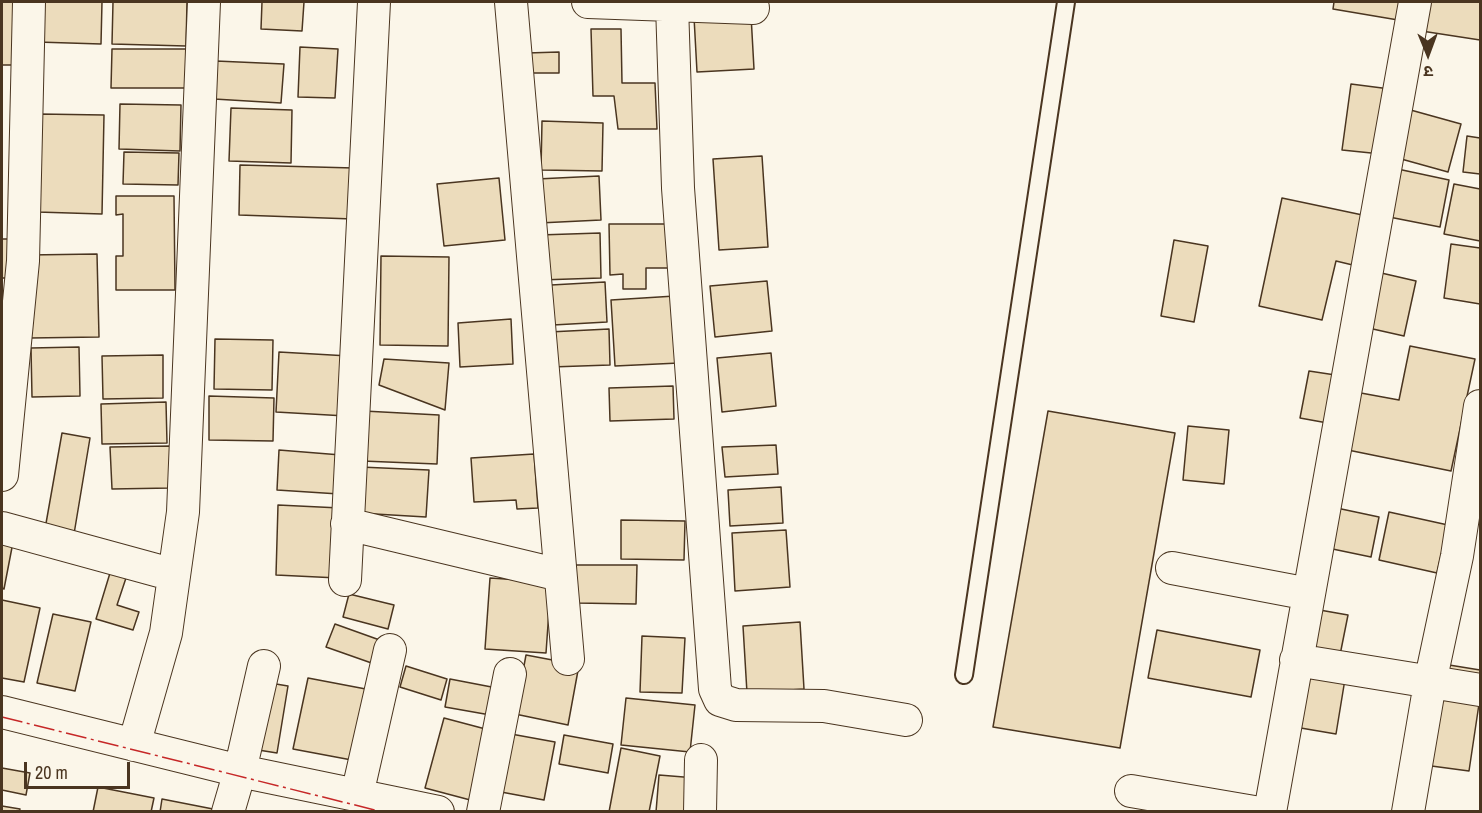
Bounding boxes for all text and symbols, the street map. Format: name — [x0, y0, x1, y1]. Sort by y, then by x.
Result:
north arrow — [1398, 24, 1458, 84]
text: उ — [1423, 61, 1433, 83]
scale bar — [27, 750, 134, 788]
text: 20 m — [35, 760, 68, 785]

